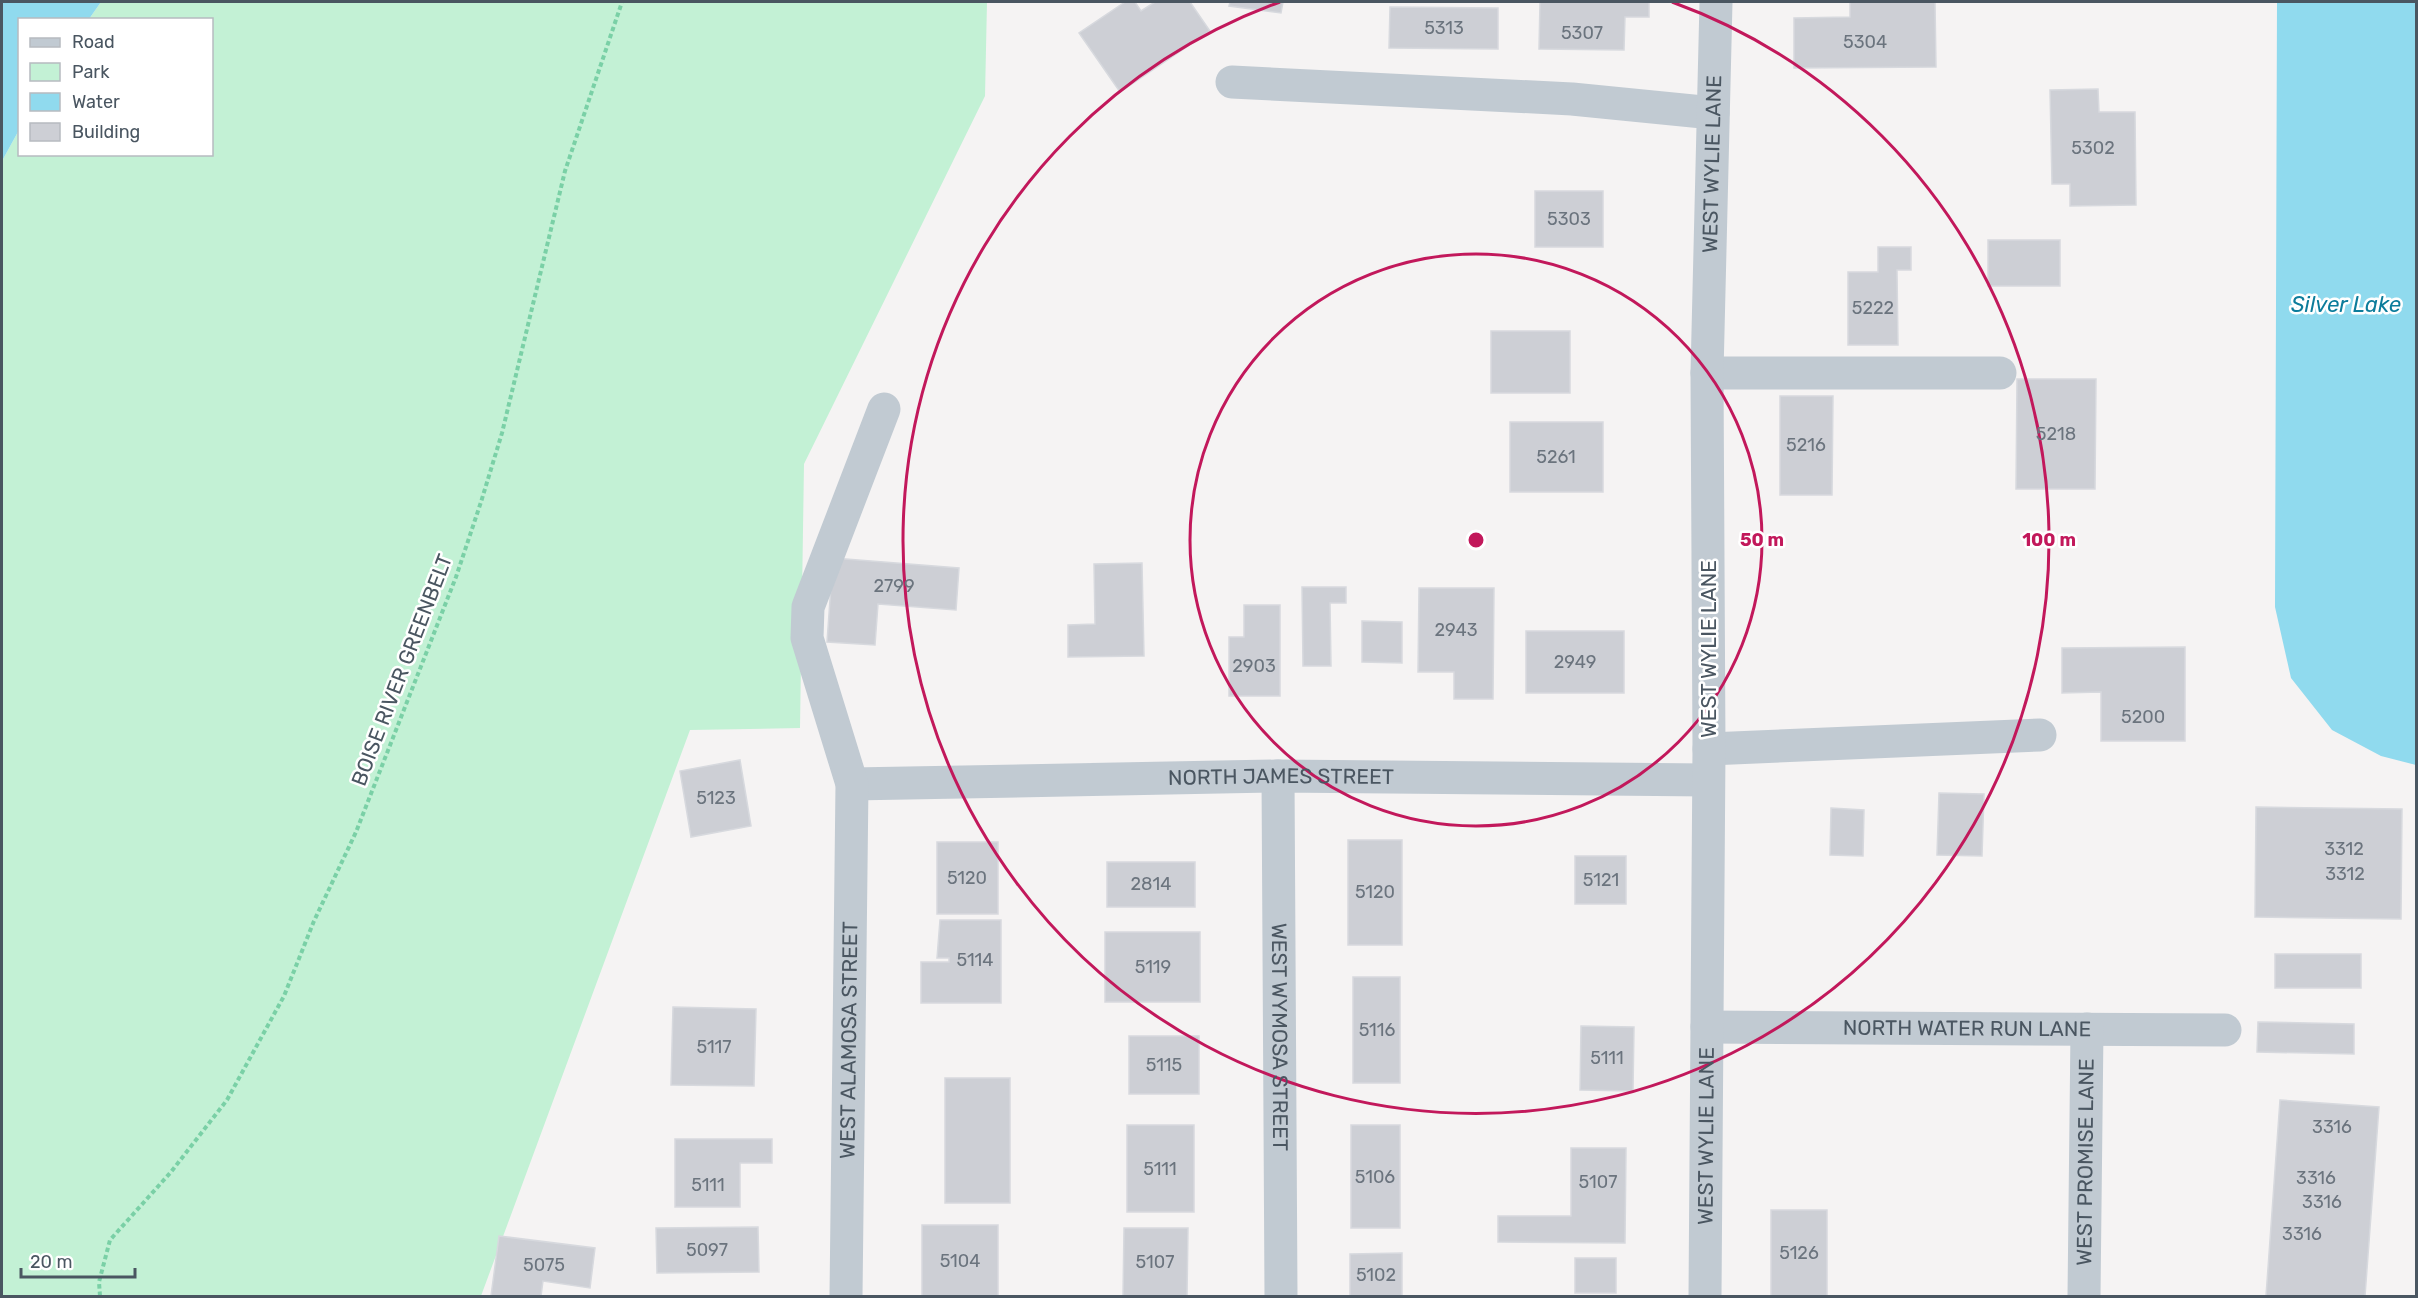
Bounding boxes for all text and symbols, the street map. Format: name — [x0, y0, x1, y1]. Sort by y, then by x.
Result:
house number: 5313 — [1424, 17, 1464, 39]
legend — [18, 18, 213, 156]
house number: 5307 — [1561, 22, 1603, 44]
text: Road — [72, 31, 115, 53]
house number: 5304 — [1843, 31, 1887, 53]
text: Park — [72, 61, 110, 83]
street label: WEST WYLIE LANE — [1697, 75, 1726, 253]
text: Water — [72, 91, 120, 113]
text: Building — [72, 121, 140, 143]
house number: 5302 — [2071, 137, 2115, 159]
house number: 5303 — [1547, 208, 1591, 230]
water label: Silver Lake — [2291, 291, 2401, 318]
house number: 5222 — [1852, 297, 1894, 319]
house number: 5218 — [2036, 423, 2076, 445]
house number: 5216 — [1786, 434, 1826, 456]
house number: 5261 — [1536, 446, 1576, 468]
text: 50 m — [1740, 529, 1784, 551]
text: 100 m — [2022, 529, 2076, 551]
centre of rings — [1466, 530, 1486, 550]
street label: BOISE RIVER GREENBELT — [346, 550, 457, 789]
street label: WEST WYLIE LANE — [1696, 560, 1721, 738]
house number: 2799 — [873, 575, 915, 597]
house number: 2943 — [1435, 619, 1477, 641]
house number: 2949 — [1554, 651, 1596, 673]
house number: 2903 — [1232, 655, 1276, 677]
house number: 5200 — [2121, 706, 2165, 728]
street label: NORTH JAMES STREET — [1168, 763, 1394, 790]
house number: 5123 — [696, 787, 736, 809]
house number: 3312 — [2324, 838, 2364, 860]
house number: 3312 — [2325, 863, 2365, 885]
house number: 5120 — [947, 867, 987, 889]
house number: 5121 — [1583, 869, 1619, 891]
house number: 2814 — [1131, 873, 1171, 895]
house number: 5120 — [1355, 881, 1395, 903]
street label: WEST ALAMOSA STREET — [835, 921, 862, 1159]
street label: WEST WYMOSA STREET — [1267, 923, 1293, 1151]
house number: 5114 — [957, 949, 994, 971]
house number: 5119 — [1135, 956, 1171, 978]
street label: NORTH WATER RUN LANE — [1843, 1015, 2091, 1041]
house number: 5116 — [1359, 1019, 1395, 1041]
house number: 5117 — [696, 1036, 732, 1058]
house number: 5111 — [1590, 1047, 1624, 1069]
street label: WEST WYLIE LANE — [1693, 1047, 1719, 1225]
house number: 5115 — [1146, 1054, 1182, 1076]
street label: WEST PROMISE LANE — [2071, 1058, 2099, 1266]
house number: 3316 — [2312, 1116, 2352, 1138]
house number: 5111 — [1143, 1158, 1177, 1180]
house number: 5106 — [1355, 1166, 1395, 1188]
house number: 3316 — [2296, 1167, 2336, 1189]
house number: 5107 — [1579, 1171, 1617, 1193]
house number: 5111 — [691, 1174, 725, 1196]
house number: 3316 — [2302, 1191, 2342, 1213]
house number: 3316 — [2282, 1223, 2322, 1245]
house number: 5097 — [686, 1239, 728, 1261]
scale bar — [21, 1241, 135, 1279]
house number: 5126 — [1779, 1242, 1819, 1264]
house number: 5104 — [940, 1250, 980, 1272]
text: 20 m — [30, 1251, 72, 1273]
house number: 5107 — [1136, 1251, 1174, 1273]
house number: 5075 — [523, 1254, 565, 1276]
house number: 5102 — [1356, 1264, 1396, 1286]

